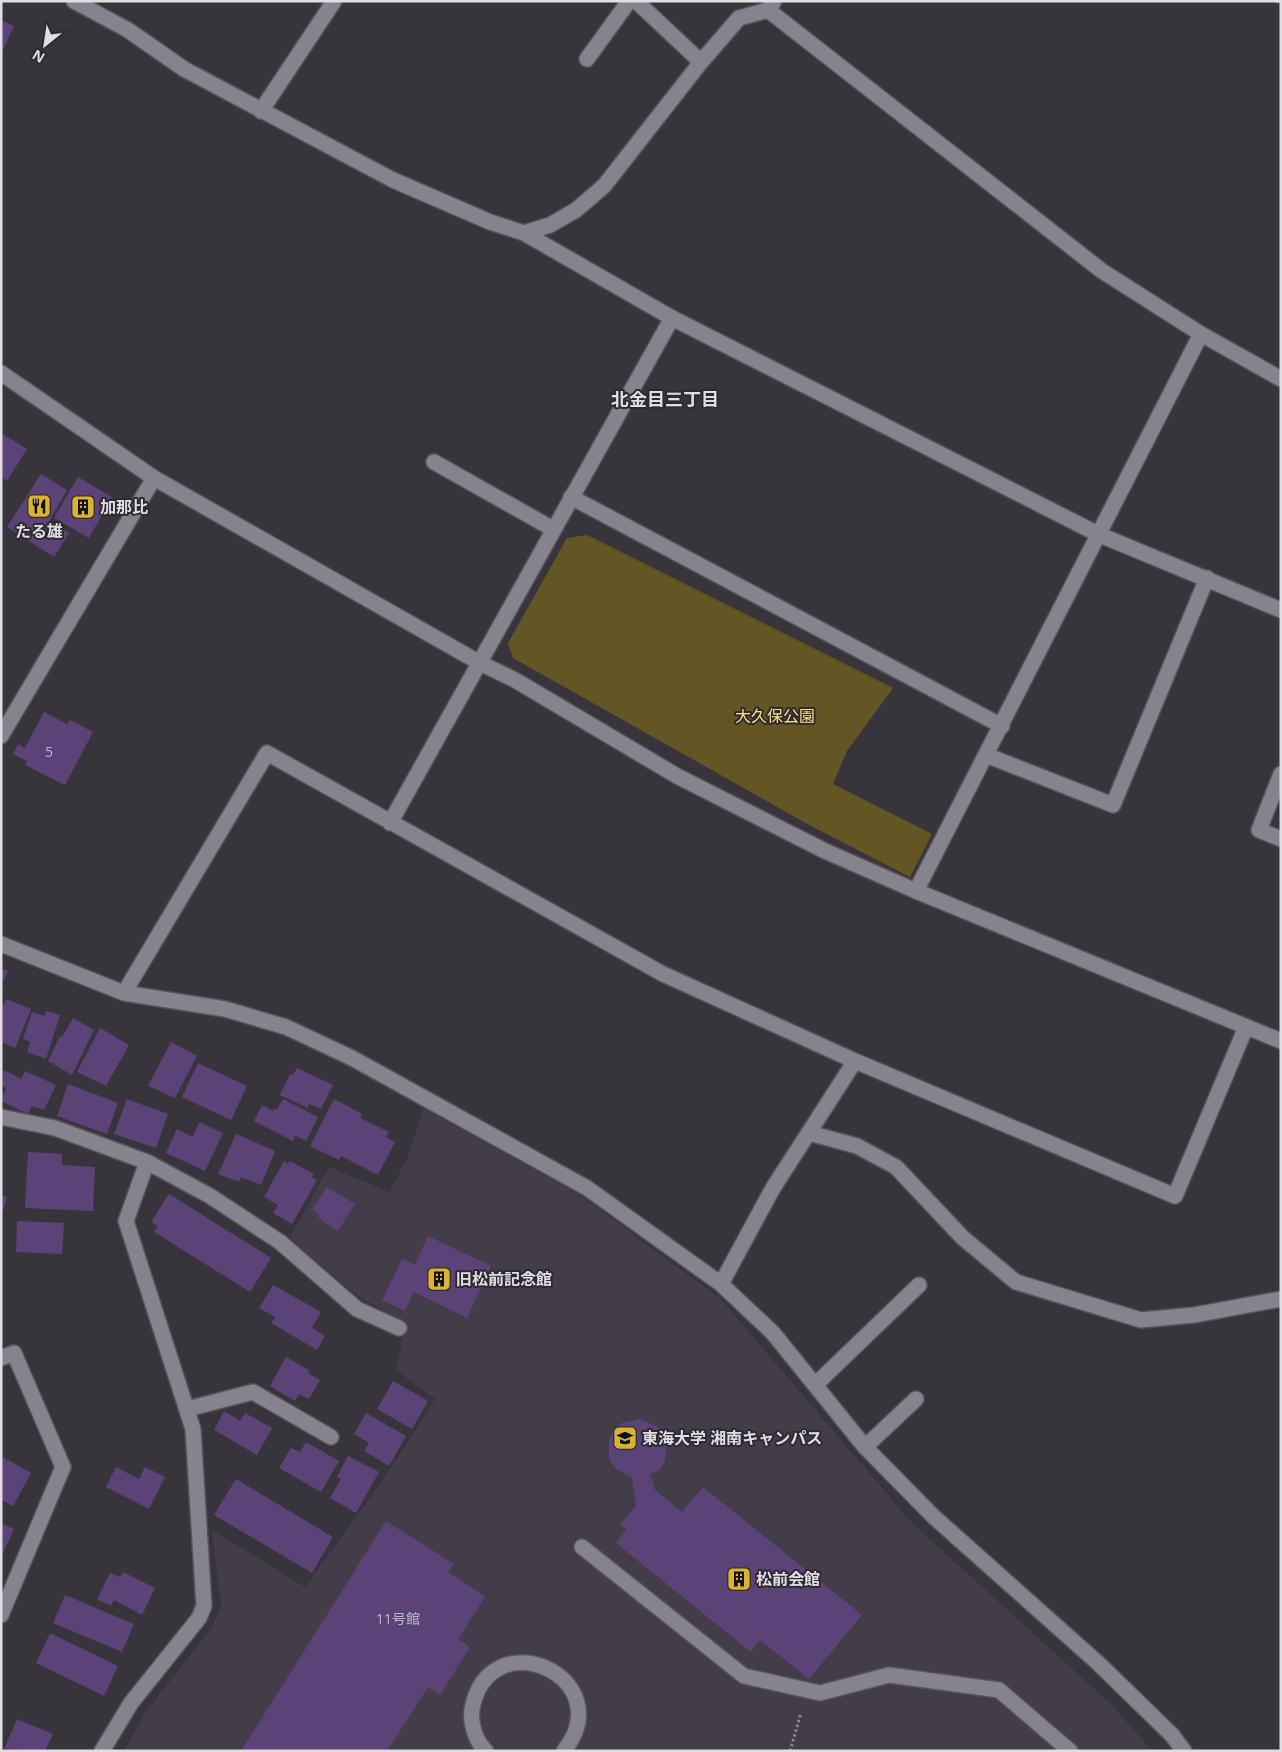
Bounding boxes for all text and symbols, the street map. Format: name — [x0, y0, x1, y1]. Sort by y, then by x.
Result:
north arrow — [20, 20, 70, 70]
text: N — [29, 46, 48, 68]
district label: 北金目三丁目 — [611, 387, 719, 411]
restaurant icon: たる雄 — [26, 493, 52, 519]
building icon: 加那比 — [70, 494, 96, 520]
place label: 加那比 — [100, 496, 148, 518]
place label: たる雄 — [15, 520, 63, 542]
park label: 大久保公園 — [735, 705, 815, 727]
house number: 5 — [45, 742, 53, 761]
building icon: 旧松前記念館 — [426, 1266, 452, 1292]
place label: 旧松前記念館 — [456, 1268, 552, 1290]
school or university icon: 東海大学 湘南キャンパス — [612, 1425, 638, 1451]
place label: 東海大学 湘南キャンパス — [642, 1427, 822, 1449]
building icon: 松前会館 — [726, 1566, 752, 1592]
place label: 松前会館 — [756, 1568, 820, 1590]
house number: 11号館 — [376, 1609, 420, 1628]

